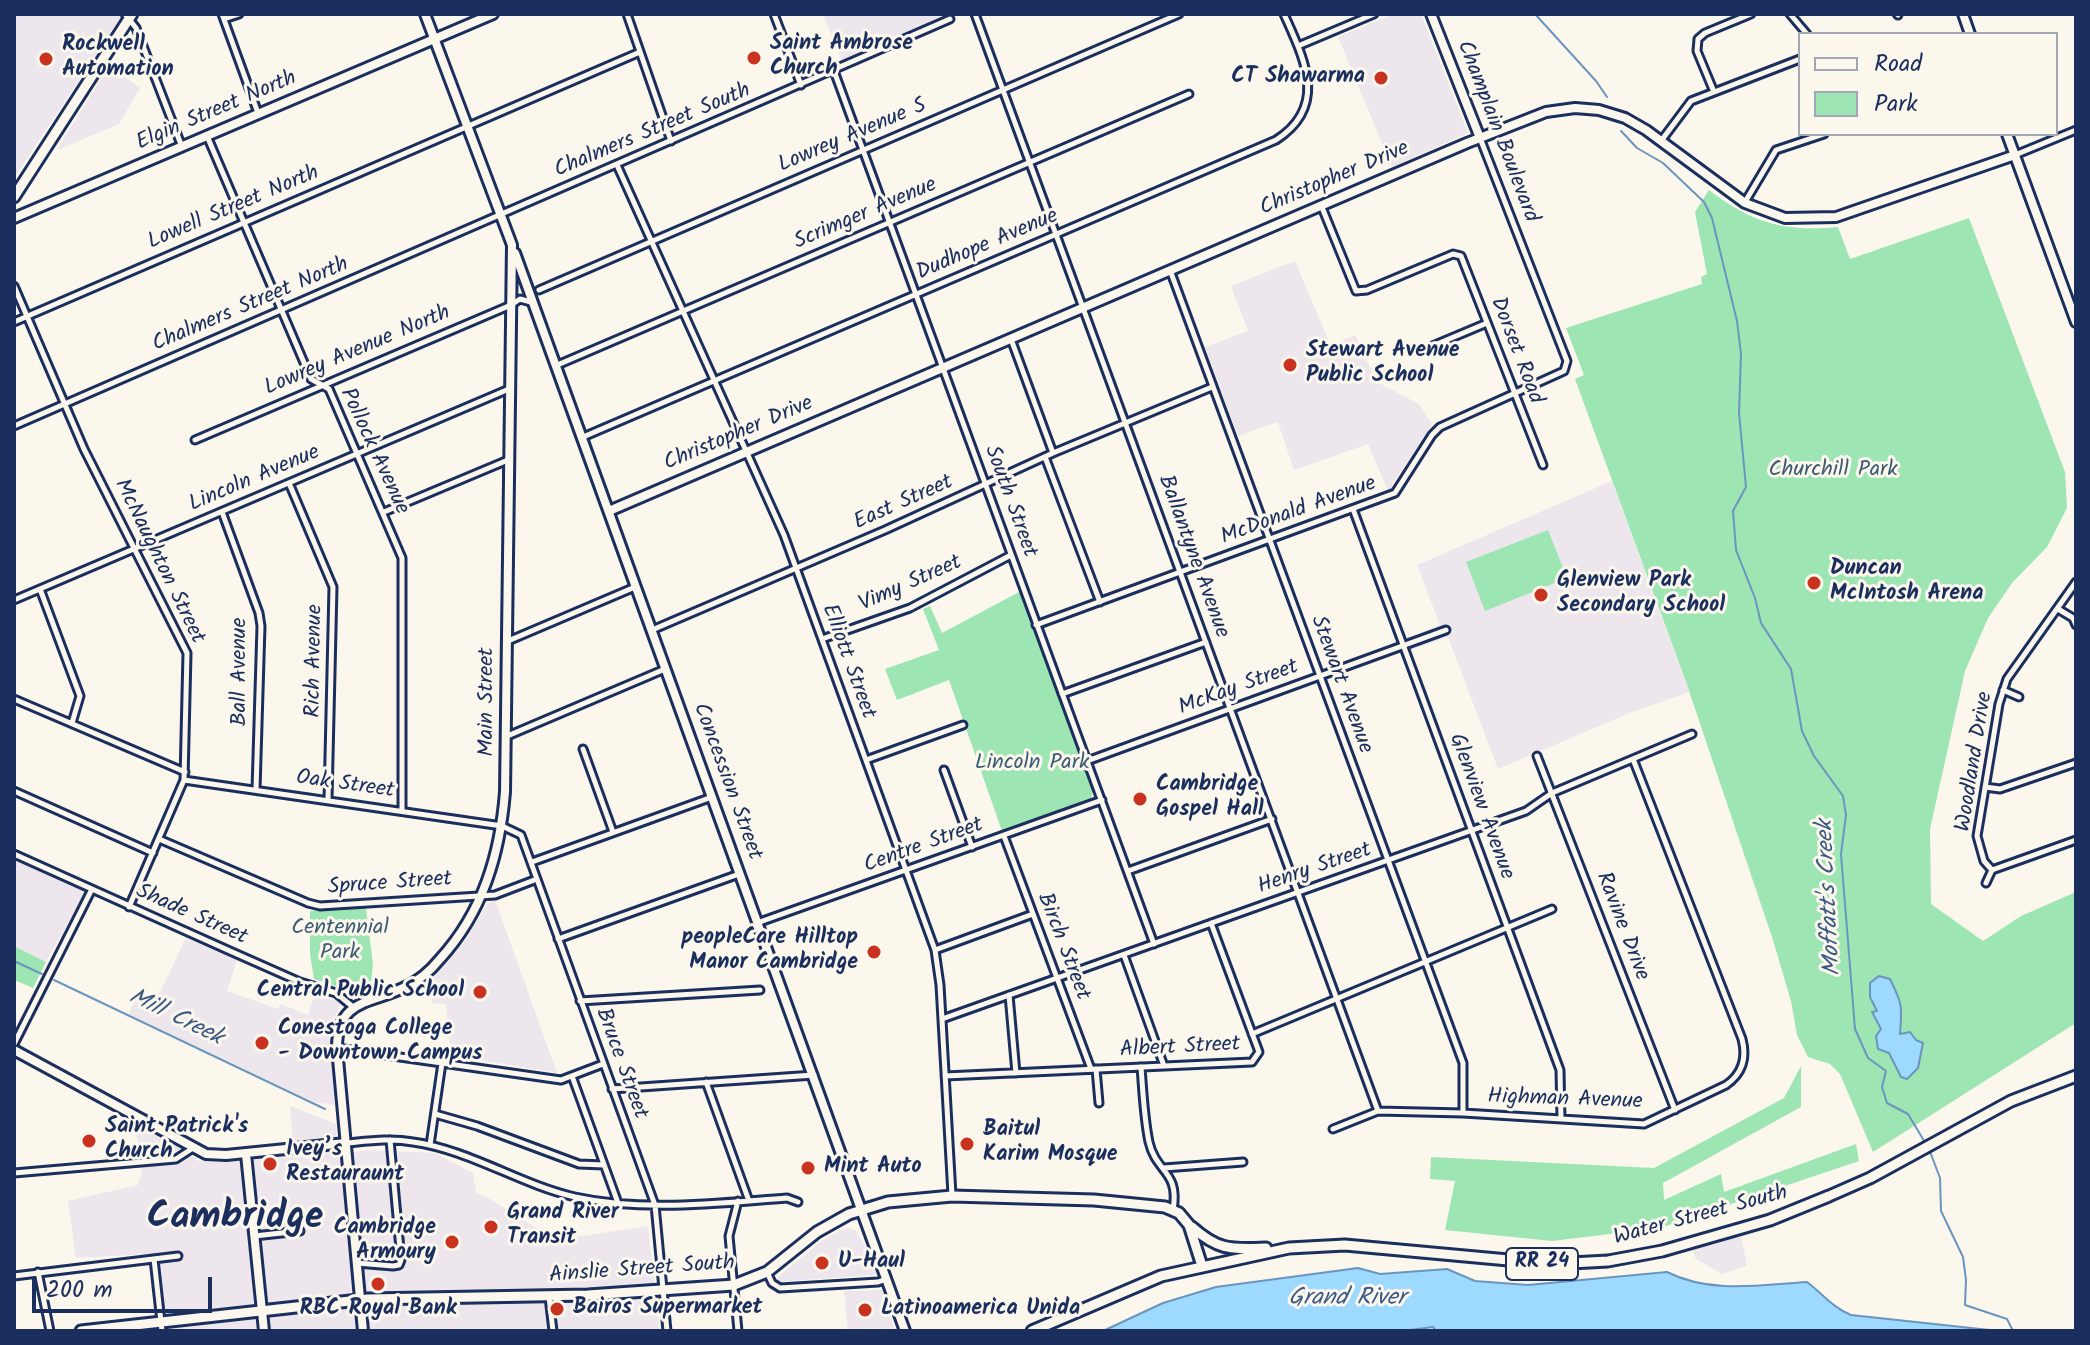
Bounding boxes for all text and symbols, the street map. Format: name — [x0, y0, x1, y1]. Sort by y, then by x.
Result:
place label: Saint Ambrose Church — [770, 32, 913, 84]
legend — [1798, 32, 2058, 136]
place label: Rockwell Automation — [62, 33, 174, 84]
street label: Champlain Boulevard — [1449, 37, 1543, 227]
text: Road — [1874, 45, 1922, 84]
marker: Saint Ambrose Church — [745, 49, 763, 67]
marker: Rockwell Automation — [37, 50, 55, 68]
place label: CT Shawarma — [1231, 65, 1365, 91]
street label: Elgin Street North — [133, 66, 301, 158]
marker: CT Shawarma — [1372, 69, 1390, 87]
street label: Chalmers Street South — [551, 79, 755, 185]
text: Park — [1874, 85, 1918, 124]
street label: Lowrey Avenue S — [775, 94, 931, 180]
street label: Christopher Drive — [1256, 137, 1414, 223]
street label: Lowell Street North — [144, 161, 324, 257]
street label: Scrimger Avenue — [791, 173, 941, 257]
street label: Dudhope Avenue — [913, 204, 1063, 288]
street label: Chalmers Street North — [149, 253, 353, 359]
street label: Dorset Road — [1483, 294, 1547, 408]
street label: Lowrey Avenue North — [261, 301, 455, 403]
place label: Stewart Avenue Public School — [1306, 339, 1459, 390]
marker: Stewart Avenue Public School — [1281, 356, 1299, 374]
street label: Pollock Avenue — [332, 385, 414, 519]
street label: Christopher Drive — [660, 392, 818, 478]
street label: Lincoln Avenue — [186, 441, 324, 519]
street label: South Street — [977, 442, 1041, 562]
park label: Churchill Park — [1768, 458, 1898, 484]
street label: East Street — [850, 470, 958, 538]
street label: Ballantyne Avenue — [1150, 472, 1234, 642]
street label: McDonald Avenue — [1218, 472, 1380, 552]
street label: McNaughton Street — [107, 475, 209, 649]
street label: Vimy Street — [856, 551, 966, 619]
place label: Duncan McIntosh Arena — [1830, 557, 1983, 608]
place label: Glenview Park Secondary School — [1557, 569, 1725, 620]
marker: Duncan McIntosh Arena — [1805, 574, 1823, 592]
marker: Glenview Park Secondary School — [1532, 586, 1550, 604]
street label: Elliott Street — [814, 601, 880, 723]
street label: Rich Avenue — [302, 604, 330, 718]
street label: Stewart Avenue — [1303, 613, 1377, 757]
street label: Ball Avenue — [228, 618, 254, 726]
street label: Main Street — [475, 647, 501, 757]
street label: McKay Street — [1176, 655, 1302, 723]
street label: Woodland Drive — [1952, 690, 2000, 834]
street label: Concession Street — [685, 700, 767, 864]
street label: Glenview Avenue — [1441, 730, 1519, 884]
park label: Lincoln Park — [975, 751, 1089, 777]
street label: Oak Street — [294, 766, 396, 806]
place label: Cambridge Gospel Hall — [1156, 773, 1264, 824]
marker: Cambridge Gospel Hall — [1131, 790, 1149, 808]
street label: Centre Street — [861, 813, 987, 881]
water label: Moffatt's Creek — [1813, 819, 1849, 977]
street label: Henry Street — [1255, 838, 1375, 902]
street label: Spruce Street — [327, 867, 453, 903]
street label: Ravine Drive — [1588, 869, 1654, 985]
street label: Shade Street — [131, 880, 251, 952]
street label: Birch Street — [1029, 890, 1095, 1004]
park label: Centennial Park — [291, 916, 389, 968]
place label: peopleCare Hilltop Manor Cambridge — [681, 926, 858, 978]
marker: peopleCare Hilltop Manor Cambridge — [865, 943, 883, 961]
place label: Central Public School — [257, 979, 464, 1005]
marker: Central Public School — [471, 983, 489, 1001]
water label: Mill Creek — [123, 984, 227, 1054]
street label: Bruce Street — [588, 1005, 652, 1123]
place label: Conestoga College - Downtown Campus — [278, 1017, 482, 1068]
street label: Albert Street — [1119, 1033, 1241, 1065]
marker: Conestoga College - Downtown Campus — [253, 1034, 271, 1052]
street label: Highman Avenue — [1487, 1085, 1643, 1117]
place label: Saint Patrick's Church — [105, 1115, 248, 1166]
place label: Baitul Karim Mosque — [983, 1118, 1117, 1170]
marker: Saint Patrick's Church — [80, 1132, 98, 1150]
marker: Baitul Karim Mosque — [958, 1135, 976, 1153]
place label: Ivey’s Restauraunt — [286, 1138, 404, 1190]
marker: Ivey’s Restauraunt — [261, 1155, 279, 1173]
place label: Mint Auto — [824, 1155, 921, 1181]
marker: Mint Auto — [799, 1159, 817, 1177]
street label: Water Street South — [1611, 1181, 1791, 1253]
district label: Cambridge — [147, 1198, 323, 1244]
place label: Grand River Transit — [507, 1201, 619, 1252]
place label: Cambridge Armoury — [334, 1216, 436, 1268]
marker: Grand River Transit — [482, 1218, 500, 1236]
marker: Cambridge Armoury — [443, 1233, 461, 1251]
road number: RR 24 — [1506, 1248, 1578, 1280]
place label: U-Haul — [838, 1250, 905, 1276]
street label: Ainslie Street South — [548, 1251, 736, 1291]
marker: U-Haul — [813, 1254, 831, 1272]
scale bar — [36, 1261, 216, 1311]
text: 200 m — [46, 1271, 113, 1310]
marker: RBC Royal Bank — [369, 1275, 387, 1293]
water label: Grand River — [1289, 1286, 1405, 1314]
place label: Bairos Supermarket — [573, 1296, 762, 1322]
place label: RBC Royal Bank — [299, 1297, 457, 1323]
place label: Latinoamerica Unida — [881, 1297, 1080, 1323]
marker: Bairos Supermarket — [548, 1300, 566, 1318]
marker: Latinoamerica Unida — [856, 1301, 874, 1319]

